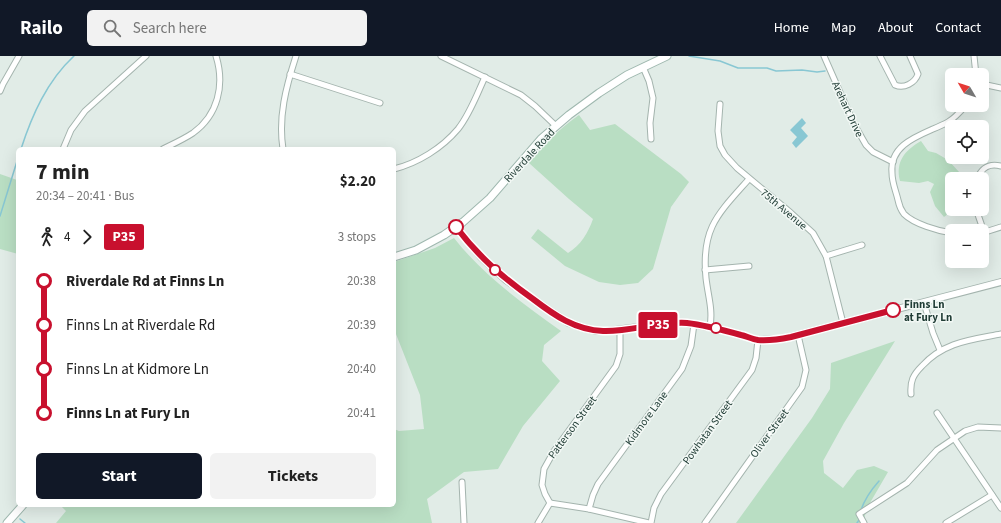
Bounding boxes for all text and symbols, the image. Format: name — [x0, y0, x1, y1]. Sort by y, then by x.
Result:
search box — [87, 10, 367, 46]
text: Railo — [20, 15, 63, 42]
icon: search — [101, 17, 123, 39]
text: Search here — [133, 18, 207, 39]
text: Home — [774, 18, 809, 38]
text: Map — [831, 18, 856, 38]
text: About — [878, 18, 913, 38]
text: Contact — [935, 18, 981, 38]
north arrow — [945, 68, 989, 112]
map controls — [945, 68, 989, 268]
street label: Arehart Drive — [828, 79, 867, 140]
button: locate — [945, 120, 989, 164]
street label: Riverdale Road — [500, 125, 558, 186]
text: 7 min — [36, 156, 90, 188]
text: $2.20 — [340, 171, 376, 192]
button: + — [945, 172, 989, 216]
street label: 75th Avenue — [757, 185, 811, 234]
text: 20:34 – 20:41 · Bus — [36, 187, 134, 205]
unlabelled marker — [448, 219, 464, 235]
button: − — [945, 224, 989, 268]
icon: walk — [36, 226, 58, 248]
icon: forward — [76, 226, 98, 248]
text: P35 — [112, 227, 136, 247]
text: 4 — [64, 228, 70, 246]
text: 3 stops — [338, 228, 376, 246]
unlabelled marker — [489, 264, 501, 276]
text: Riverdale Rd at Finns Ln — [66, 271, 224, 292]
text: 20:38 — [347, 272, 376, 290]
place label: Finns Ln at Fury Ln — [904, 297, 952, 325]
marker: Finns Ln at Fury Ln — [885, 302, 901, 318]
line badge: P35 — [635, 312, 681, 338]
text: Finns Ln at Riverdale Rd — [66, 315, 215, 336]
text: P35 — [646, 315, 670, 335]
text: 20:39 — [347, 316, 376, 334]
unlabelled marker — [710, 322, 722, 334]
text: Finns Ln at Kidmore Ln — [66, 359, 209, 380]
text: 20:40 — [347, 360, 376, 378]
street label: Kidmore Lane — [622, 388, 672, 449]
street label: Patterson Street — [545, 393, 600, 462]
street label: Powhatan Street — [679, 397, 736, 467]
text: Finns Ln at Fury Ln — [66, 403, 190, 424]
text: 20:41 — [347, 404, 376, 422]
street label: Oliver Street — [747, 406, 792, 461]
button: Start — [36, 453, 202, 499]
button: Tickets — [210, 453, 376, 499]

